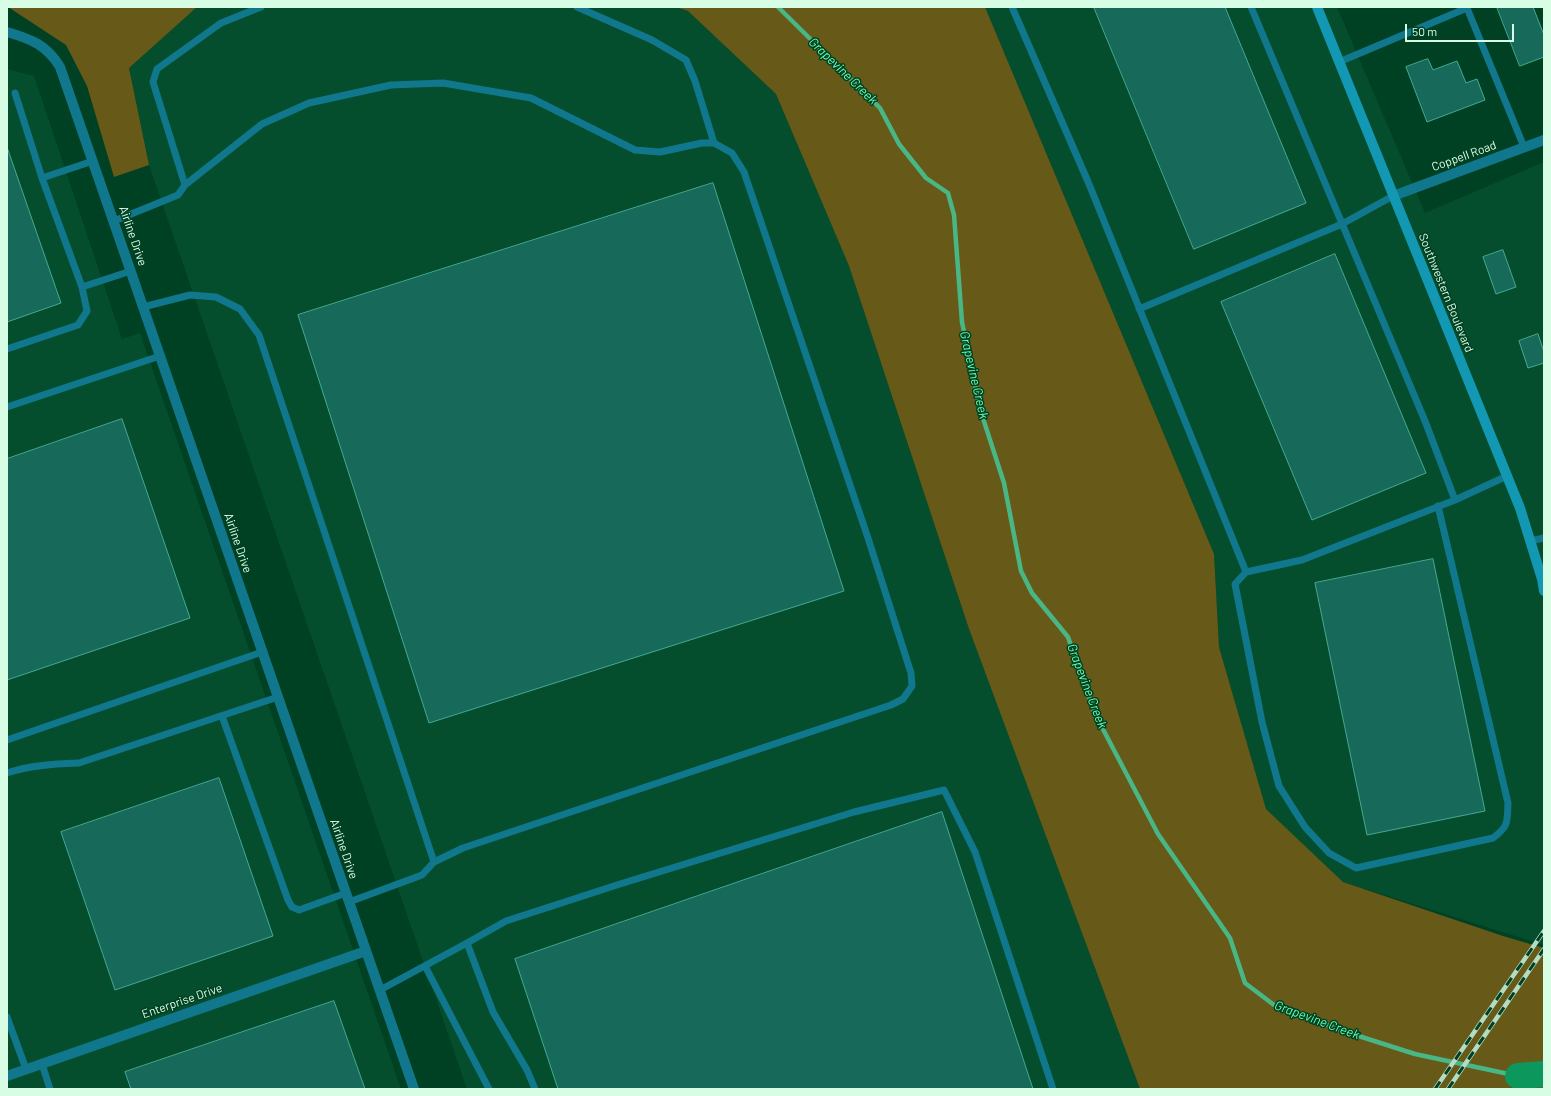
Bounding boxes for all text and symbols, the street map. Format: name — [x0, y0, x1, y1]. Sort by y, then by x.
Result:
scale bar — [1407, 16, 1516, 42]
text: 50 m — [1412, 24, 1437, 38]
water label: Grapevine Creek — [805, 34, 881, 108]
street label: Coppell Road — [1430, 138, 1498, 174]
street label: Airline Drive — [116, 204, 150, 268]
street label: Southwestern Boulevard — [1416, 231, 1476, 355]
water label: Grapevine Creek — [956, 330, 992, 420]
street label: Airline Drive — [221, 511, 255, 575]
water label: Grapevine Creek — [1064, 641, 1110, 731]
street label: Airline Drive — [327, 817, 361, 881]
street label: Enterprise Drive — [140, 981, 224, 1021]
water label: Grapevine Creek — [1272, 997, 1362, 1043]

